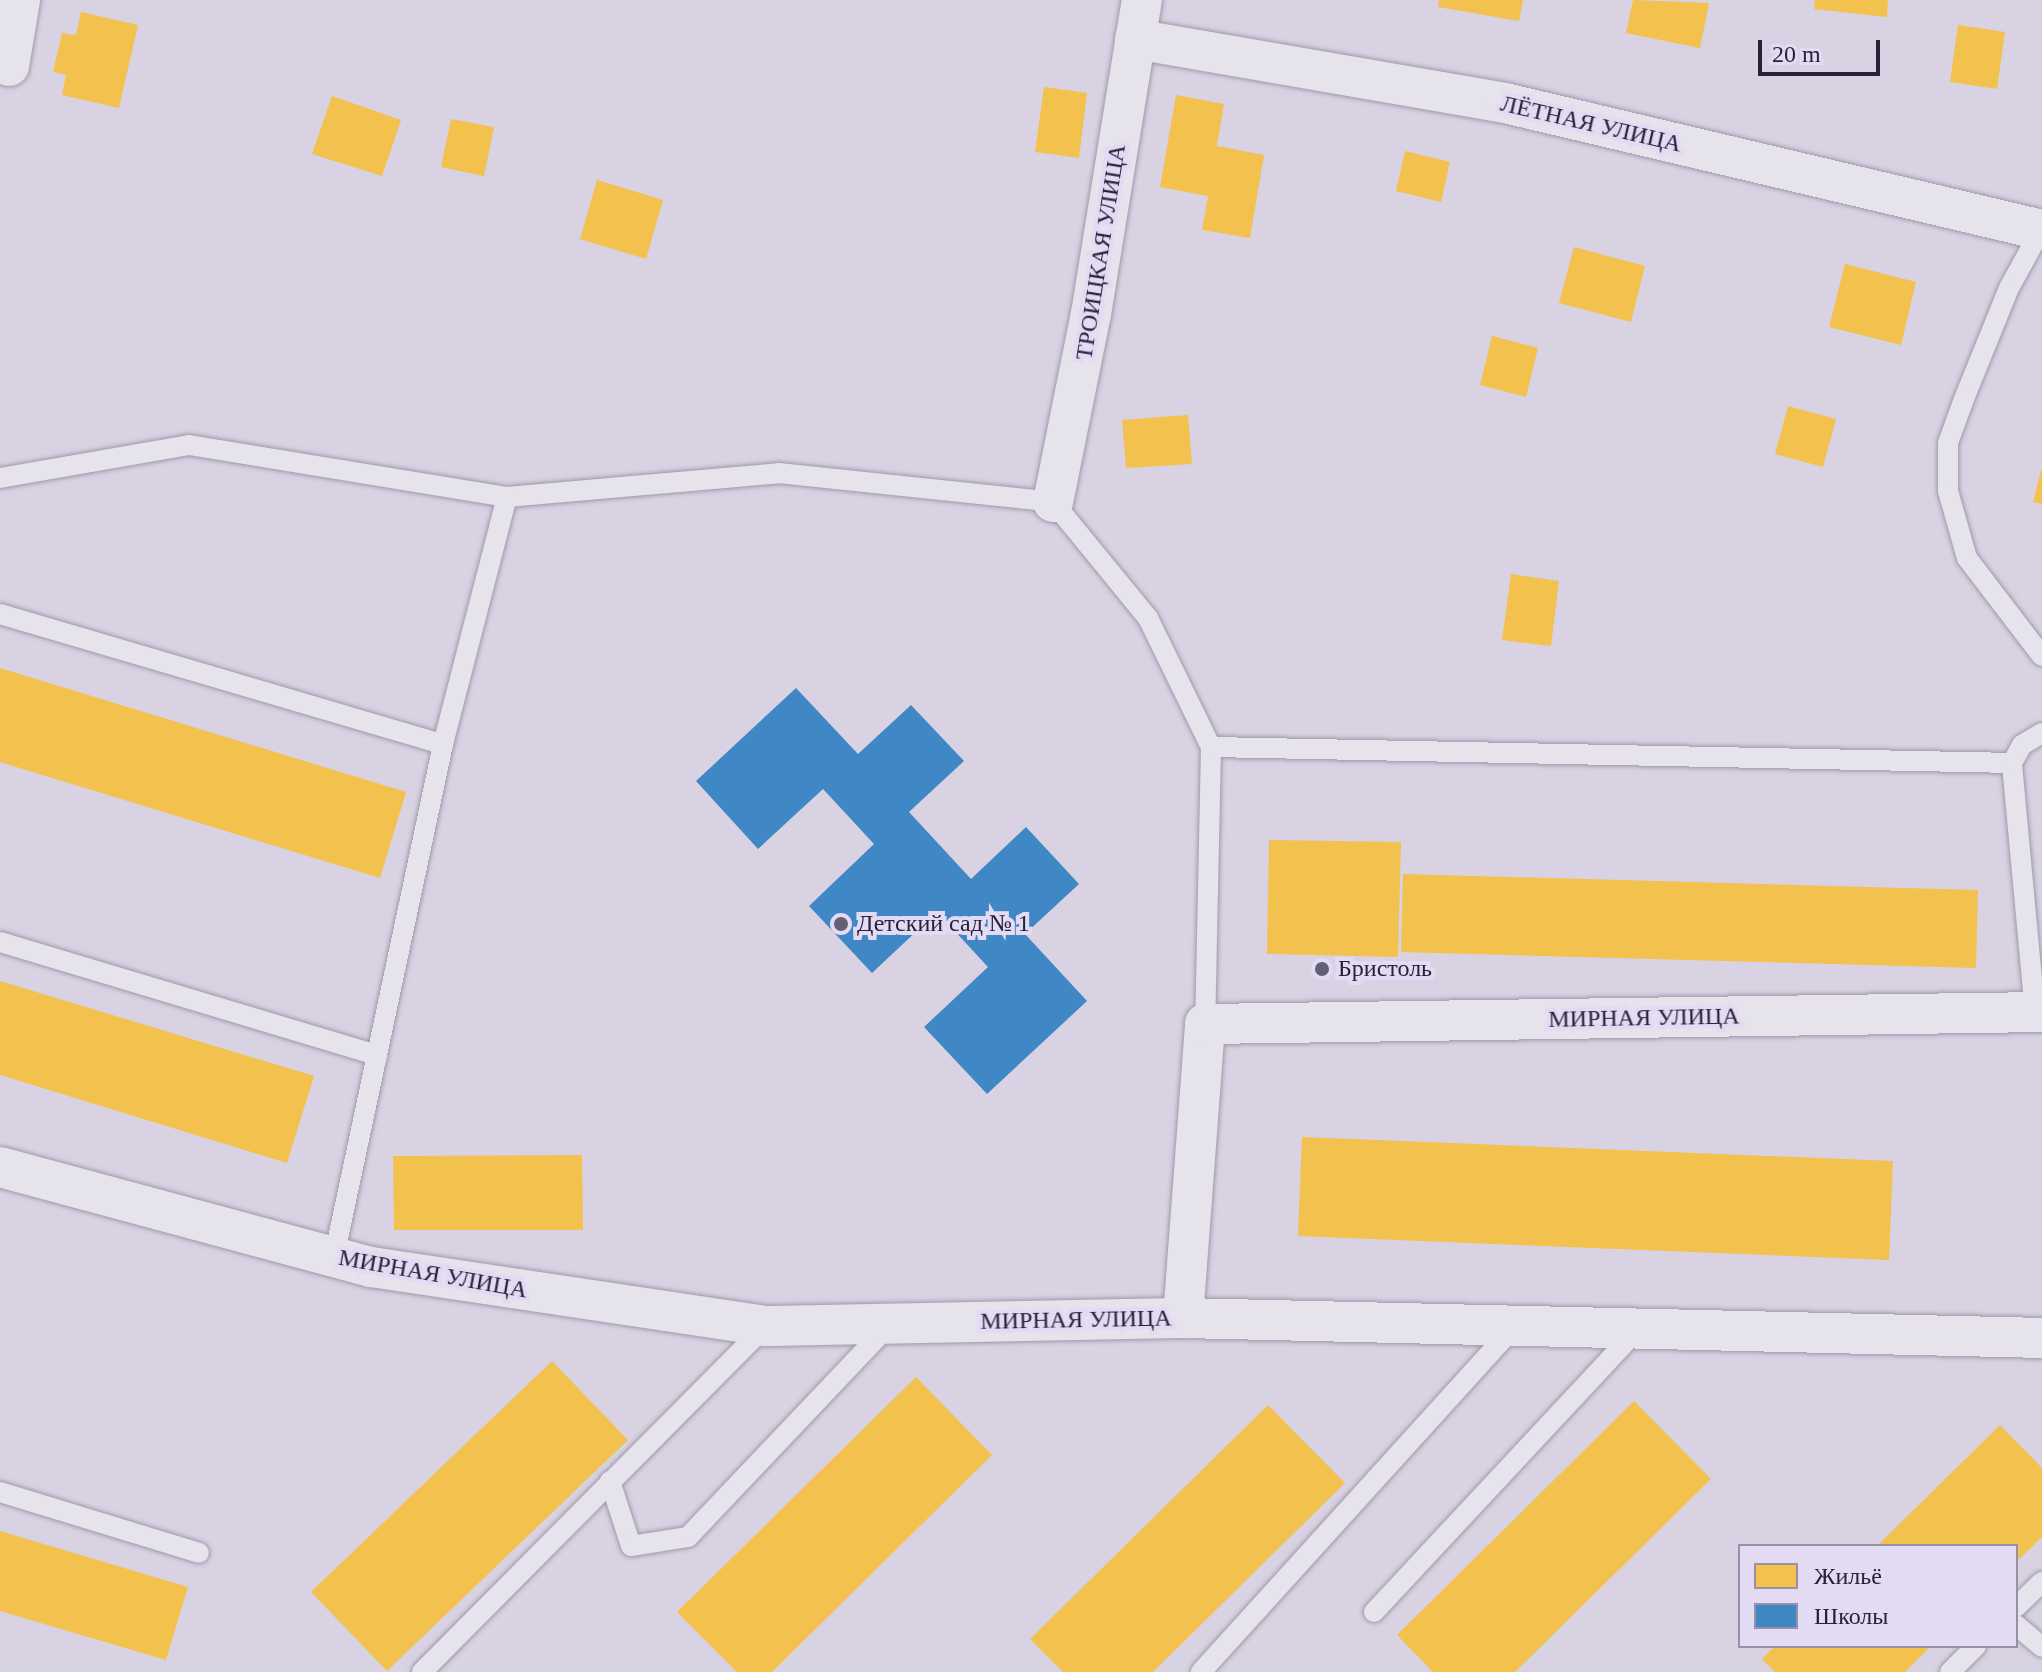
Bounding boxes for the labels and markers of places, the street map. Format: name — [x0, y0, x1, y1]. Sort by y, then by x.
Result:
place label: Детский сад № 1 — [857, 910, 1030, 938]
marker: Детский сад № 1 — [832, 915, 850, 933]
place label: Бристоль — [1338, 955, 1432, 983]
marker: Бристоль — [1313, 960, 1331, 978]

